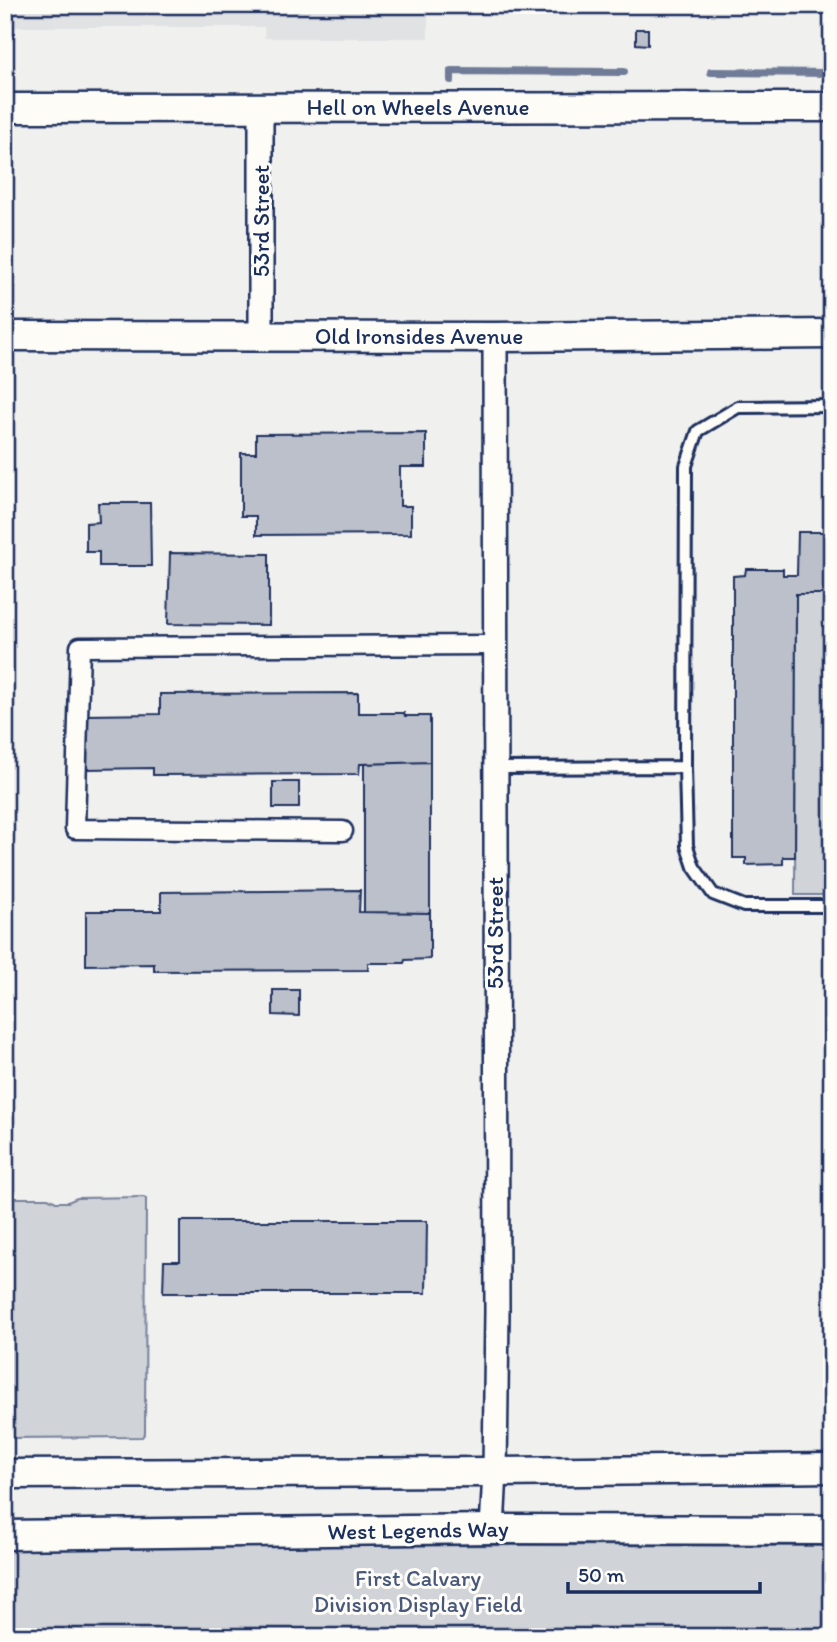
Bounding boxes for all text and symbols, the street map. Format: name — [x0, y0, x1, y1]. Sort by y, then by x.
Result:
street label: Hell on Wheels Avenue — [306, 93, 530, 121]
street label: 53rd Street — [247, 164, 275, 277]
street label: Old Ironsides Avenue — [315, 322, 523, 350]
street label: 53rd Street — [481, 876, 509, 989]
street label: West Legends Way — [327, 1514, 509, 1546]
scale bar — [568, 1551, 760, 1595]
text: 50 m — [578, 1562, 625, 1587]
park label: First Calvary Division Display Field — [314, 1564, 523, 1618]

